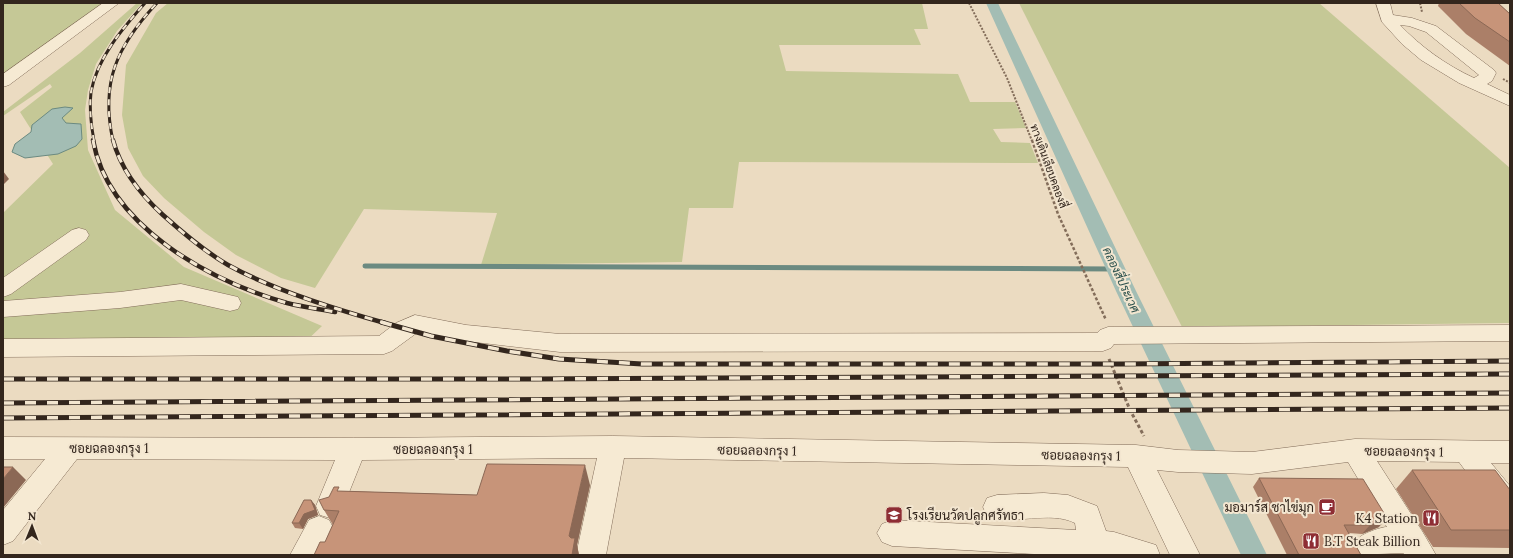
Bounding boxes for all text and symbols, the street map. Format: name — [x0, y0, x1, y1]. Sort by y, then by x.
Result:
street label: ทางเดินเลียบคลองสี่ — [1027, 121, 1074, 210]
water label: คลองสี่ประเวศ — [1100, 243, 1146, 316]
street label: ซอยฉลองกรุง 1 — [69, 440, 149, 458]
street label: ซอยฉลองกรุง 1 — [393, 441, 473, 459]
street label: ซอยฉลองกรุง 1 — [717, 441, 797, 461]
street label: ซอยฉลองกรุง 1 — [1364, 442, 1444, 462]
street label: ซอยฉลองกรุง 1 — [1041, 446, 1121, 466]
cafe icon: มอมาร์ส ชาไข่มุก — [1317, 497, 1337, 517]
place label: มอมาร์ส ชาไข่มุก — [1224, 498, 1314, 517]
school or university icon: โรงเรียนวัดปลูกศรัทธา — [884, 505, 904, 525]
north arrow — [12, 506, 52, 546]
place label: โรงเรียนวัดปลูกศรัทธา — [906, 506, 1024, 525]
restaurant icon: K4 Station — [1421, 508, 1441, 528]
text: N — [28, 509, 37, 523]
place label: K4 Station — [1356, 510, 1418, 527]
restaurant icon: B.T Steak Billion — [1301, 531, 1321, 551]
place label: B.T Steak Billion — [1324, 533, 1420, 550]

